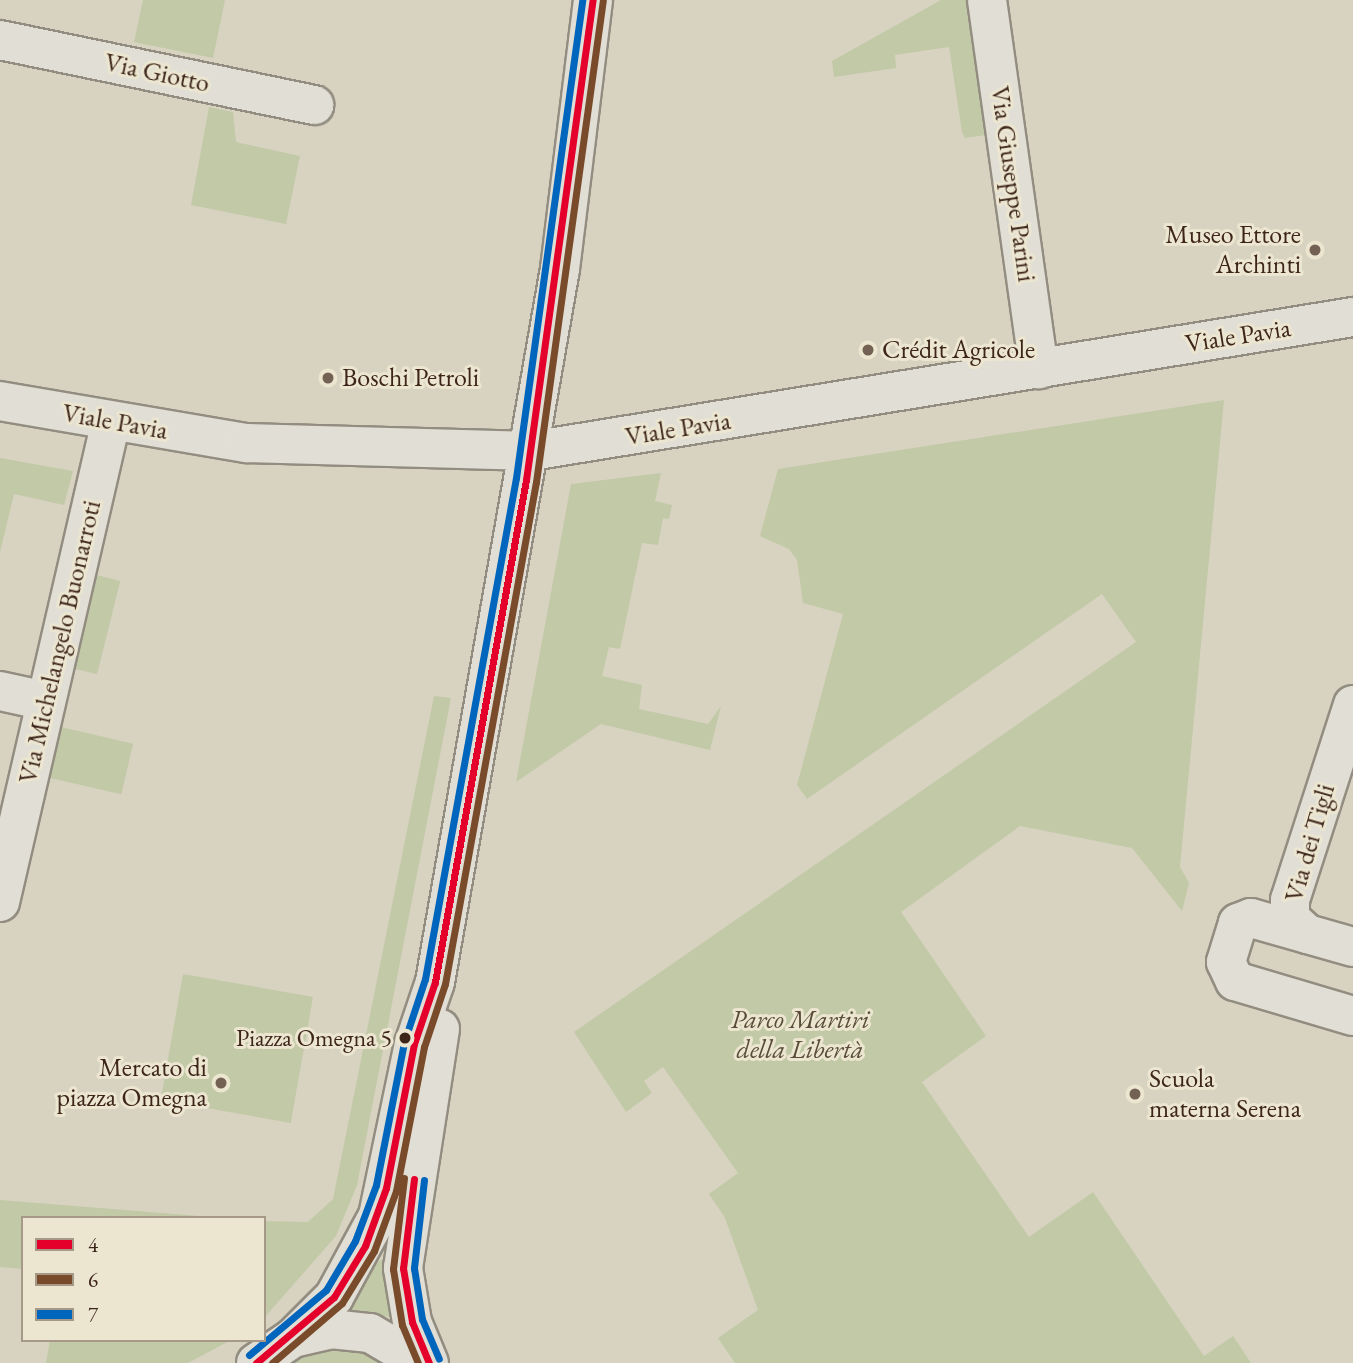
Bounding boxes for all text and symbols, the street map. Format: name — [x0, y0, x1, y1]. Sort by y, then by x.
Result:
street label: Via Giotto — [102, 47, 212, 99]
street label: Via Giuseppe Parini — [984, 84, 1042, 284]
place label: Museo Ettore Archinti — [1165, 219, 1301, 280]
marker: Museo Ettore Archinti — [1307, 242, 1323, 258]
street label: Viale Pavia — [1183, 312, 1293, 360]
place label: Crédit Agricole — [882, 334, 1035, 366]
marker: Crédit Agricole — [860, 342, 876, 358]
place label: Boschi Petroli — [342, 362, 479, 394]
marker: Boschi Petroli — [320, 370, 336, 386]
street label: Viale Pavia — [60, 397, 170, 447]
street label: Viale Pavia — [623, 405, 733, 453]
street label: Via Michelangelo Buonarroti — [12, 497, 108, 787]
street label: Via dei Tigli — [1278, 780, 1342, 906]
park label: Parco Martiri della Libertà — [731, 1004, 869, 1066]
place label: Piazza Omegna 5 — [236, 1024, 392, 1052]
marker: Piazza Omegna 5 — [398, 1031, 412, 1045]
place label: Mercato di piazza Omegna — [56, 1052, 207, 1114]
place label: Scuola materna Serena — [1149, 1063, 1301, 1124]
marker: Mercato di piazza Omegna — [213, 1075, 229, 1091]
marker: Scuola materna Serena — [1127, 1086, 1143, 1102]
legend — [21, 1216, 266, 1342]
text: 4 — [88, 1231, 98, 1258]
text: 6 — [88, 1266, 98, 1293]
text: 7 — [88, 1301, 98, 1328]

